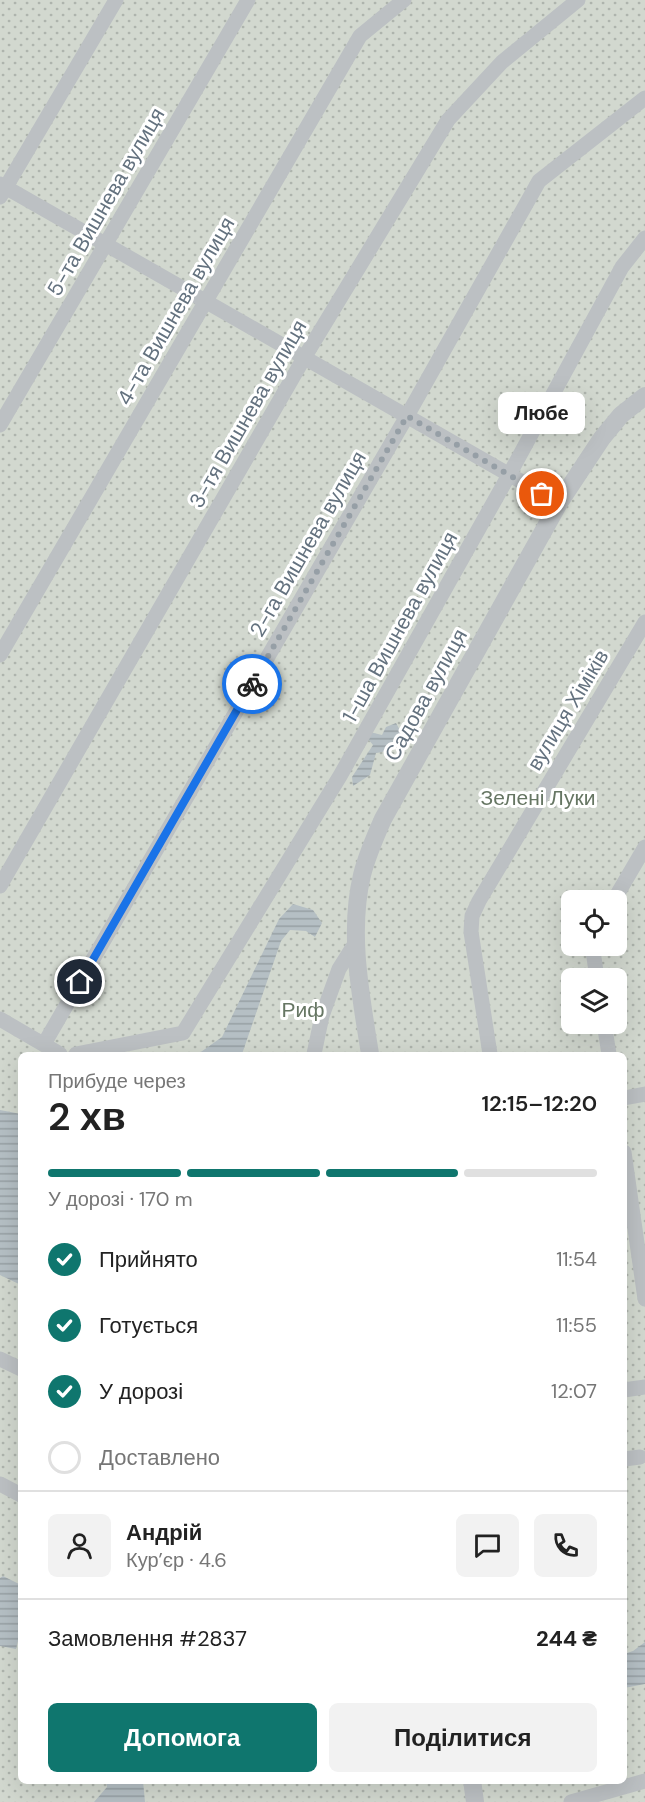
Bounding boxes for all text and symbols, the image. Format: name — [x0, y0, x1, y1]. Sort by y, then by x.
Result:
street label: 5-та Вишнева вулиця — [41, 103, 171, 301]
street label: 4-та Вишнева вулиця — [111, 212, 241, 410]
street label: 3-тя Вишнева вулиця — [183, 315, 313, 513]
callout: Любе — [498, 392, 586, 434]
text: Любе — [514, 400, 569, 426]
street label: 2-га Вишнева вулиця — [243, 446, 373, 642]
pin — [516, 468, 567, 519]
icon: bag — [525, 477, 558, 510]
street label: 1-ша Вишнева вулиця — [336, 527, 464, 727]
street label: Садова вулиця — [378, 624, 474, 766]
street label: вулиця Хіміків — [521, 644, 615, 776]
courier — [222, 654, 282, 714]
icon: bike — [236, 668, 269, 701]
park label: Зелені Луки — [481, 784, 595, 812]
map controls — [561, 890, 627, 1034]
button: locate — [561, 890, 627, 956]
pin — [54, 956, 105, 1007]
icon: home — [63, 965, 96, 998]
button: layers — [561, 968, 627, 1034]
park label: Риф — [281, 996, 325, 1024]
text: Прибуде через — [48, 1068, 186, 1094]
text: 12:15–12:20 — [481, 1089, 597, 1118]
text: 2 хв — [48, 1091, 126, 1142]
text: У дорозі · 170 m — [48, 1186, 193, 1212]
icon: check — [48, 1243, 81, 1276]
text: Прийнято — [99, 1245, 198, 1274]
text: 11:54 — [556, 1246, 597, 1272]
icon: check — [48, 1309, 81, 1342]
text: Готується — [99, 1311, 198, 1340]
text: 11:55 — [556, 1312, 597, 1338]
icon: check — [48, 1375, 81, 1408]
text: У дорозі — [99, 1377, 183, 1406]
text: 12:07 — [551, 1378, 597, 1404]
text: Доставлено — [99, 1443, 220, 1472]
button: person — [48, 1514, 111, 1577]
button: chat — [456, 1514, 519, 1577]
button: phone — [534, 1514, 597, 1577]
text: Андрій — [126, 1518, 202, 1547]
text: Кур’єр · 4.6 — [126, 1547, 227, 1573]
text: Замовлення #2837 — [48, 1624, 247, 1653]
text: 244 ₴ — [536, 1624, 597, 1653]
button: Допомога — [48, 1703, 317, 1772]
button: Поділитися — [329, 1703, 597, 1772]

